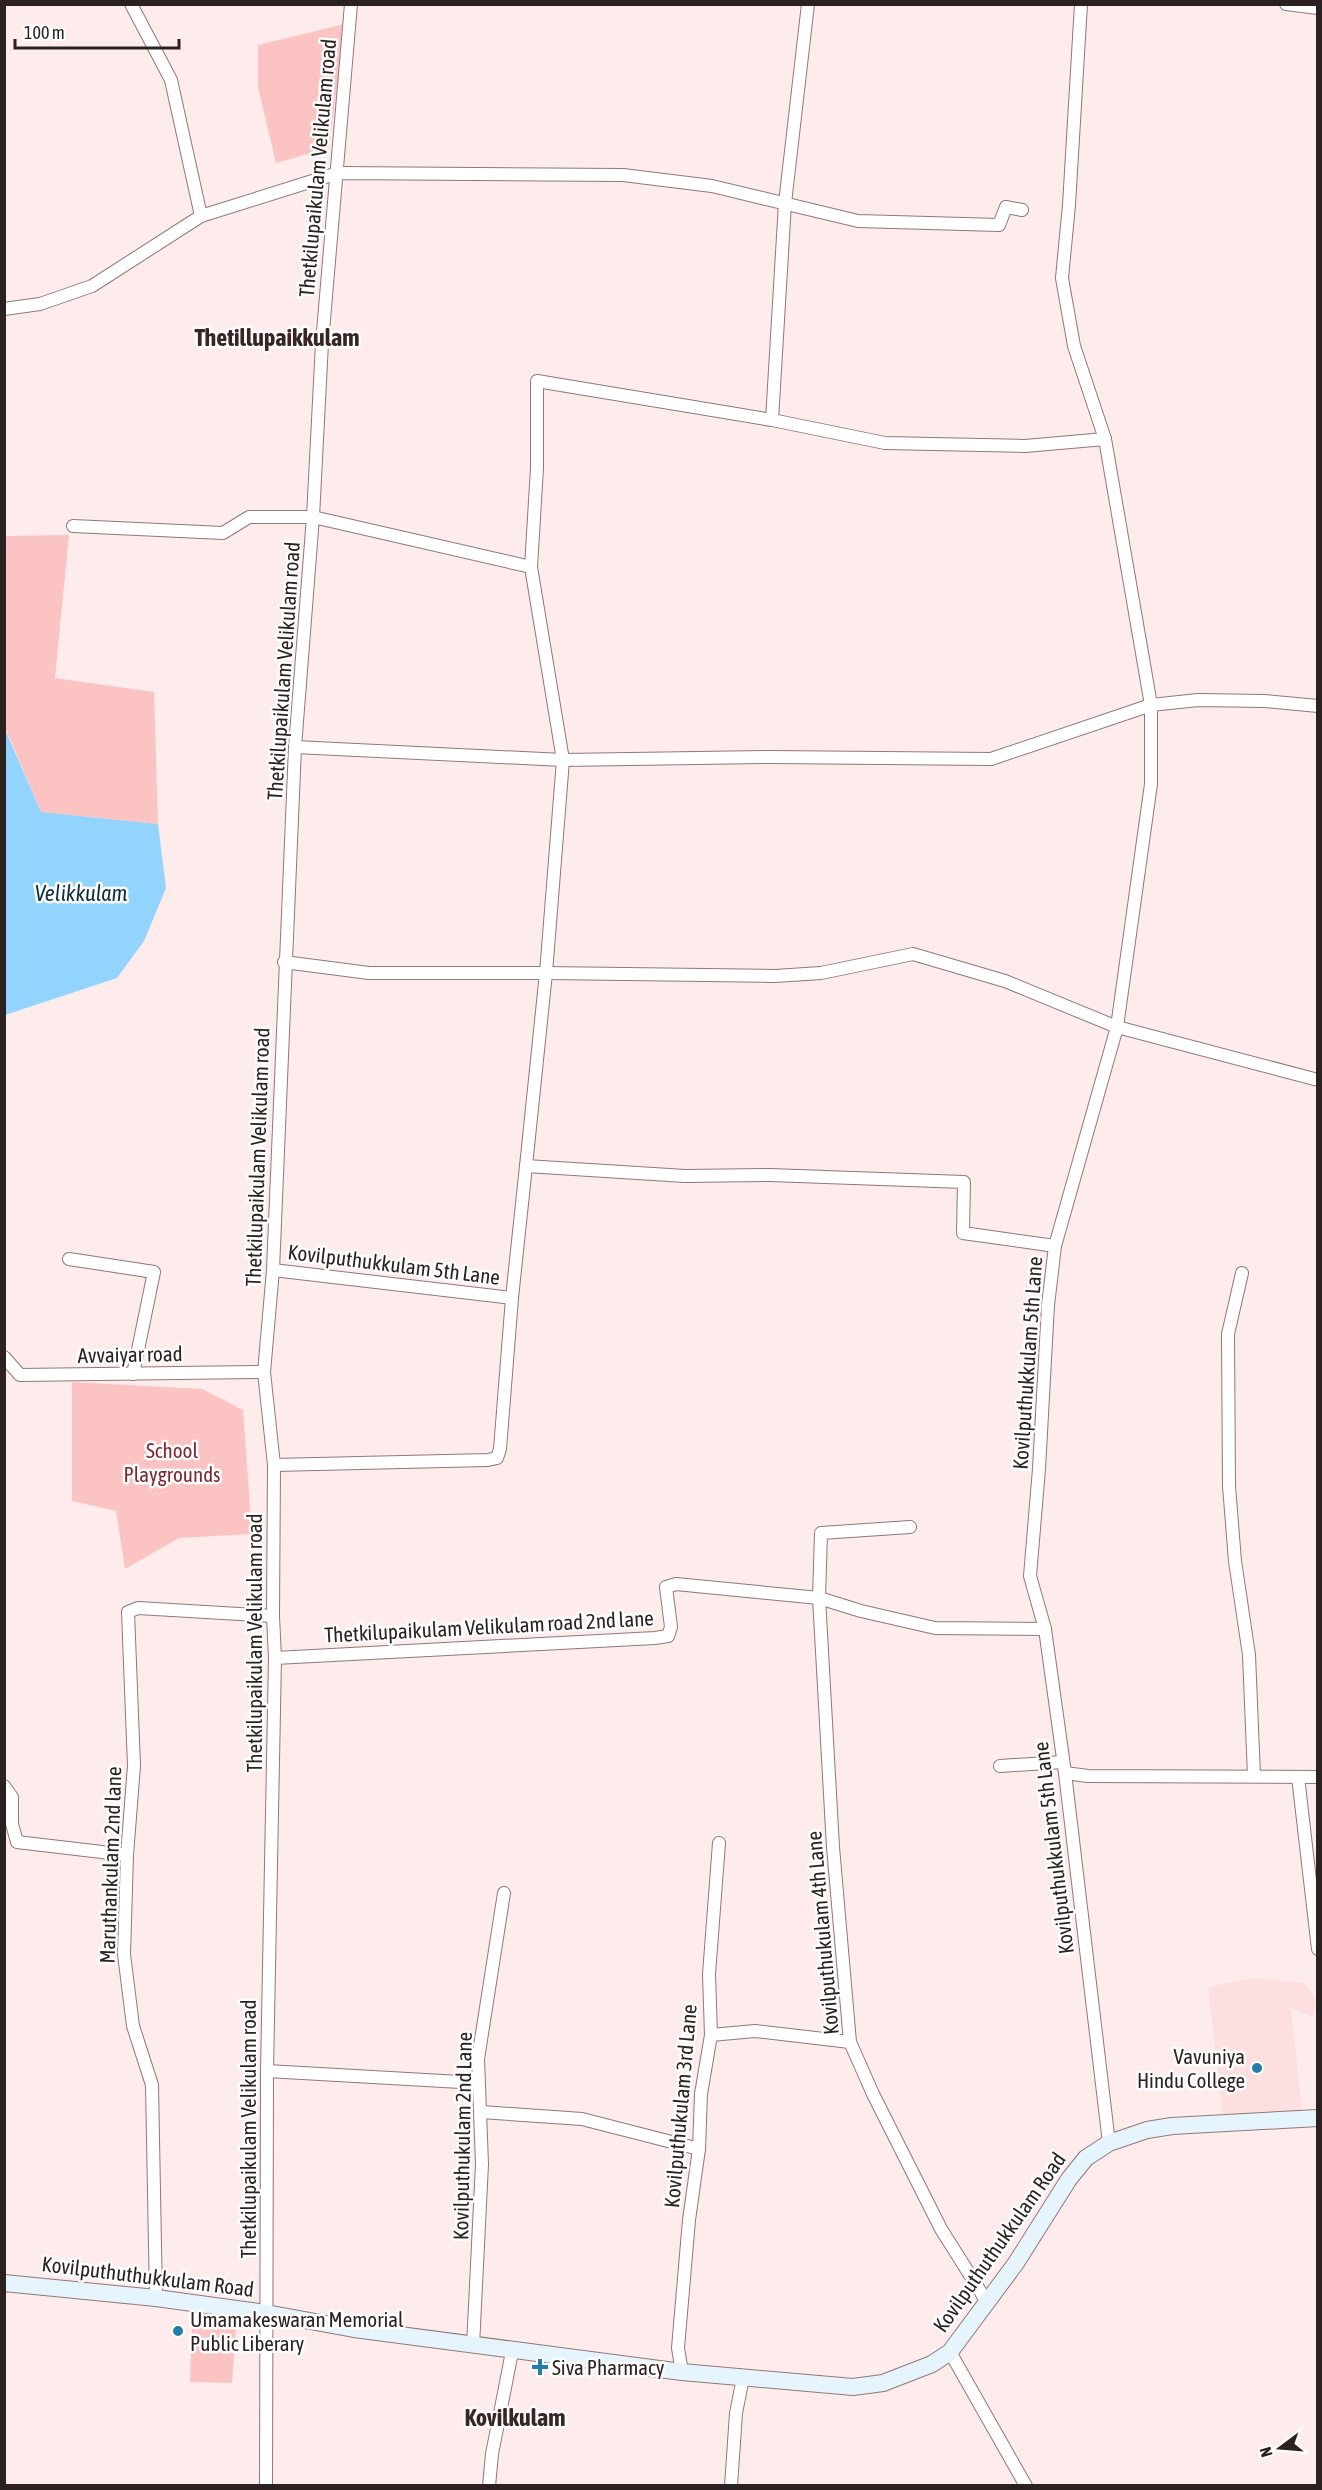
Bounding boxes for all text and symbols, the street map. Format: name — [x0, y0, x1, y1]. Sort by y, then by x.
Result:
scale bar — [15, 12, 178, 50]
text: 100 m — [24, 22, 65, 43]
street label: Thetkilupaikulam Velikulam road — [294, 38, 340, 298]
district label: Thetillupaikkulam — [195, 324, 359, 351]
street label: Thetkilupaikulam Velikulam road — [262, 541, 304, 801]
water label: Velikkulam — [35, 880, 127, 906]
street label: Thetkilupaikulam Velikulam road — [240, 1027, 274, 1287]
street label: Kovilputhukkulam 5th Lane — [287, 1239, 501, 1289]
street label: Kovilputhukkulam 5th Lane — [1008, 1256, 1046, 1470]
street label: Avvaiyar road — [77, 1341, 183, 1367]
park label: School Playgrounds — [123, 1438, 221, 1486]
street label: Thetkilupaikulam Velikulam road — [242, 1513, 266, 1773]
street label: Thetkilupaikulam Velikulam road 2nd lane — [324, 1605, 654, 1647]
street label: Kovilputhukkulam 5th Lane — [1028, 1741, 1078, 1955]
street label: Maruthankulam 2nd lane — [95, 1766, 125, 1964]
street label: Kovilputhukulam 4th Lane — [801, 1830, 843, 2036]
street label: Thetkilupaikulam Velikulam road — [236, 1999, 260, 2259]
street label: Kovilputhukulam 3rd Lane — [659, 2003, 701, 2209]
street label: Kovilputhukulam 2nd Lane — [448, 2032, 476, 2240]
place label: Vavuniya Hindu College — [1137, 2044, 1245, 2092]
marker: Vavuniya Hindu College — [1250, 2061, 1264, 2075]
street label: Kovilputhuthukkulam Road — [928, 2148, 1070, 2336]
street label: Kovilputhuthukkulam Road — [41, 2251, 255, 2301]
place label: Umamakeswaran Memorial Public Liberary — [190, 2307, 404, 2355]
marker: Umamakeswaran Memorial Public Liberary — [171, 2324, 185, 2338]
place label: Siva Pharmacy — [552, 2355, 665, 2379]
marker: Siva Pharmacy — [533, 2360, 547, 2374]
district label: Kovilkulam — [464, 2404, 566, 2431]
north arrow — [1250, 2418, 1310, 2478]
text: N — [1256, 2445, 1276, 2459]

